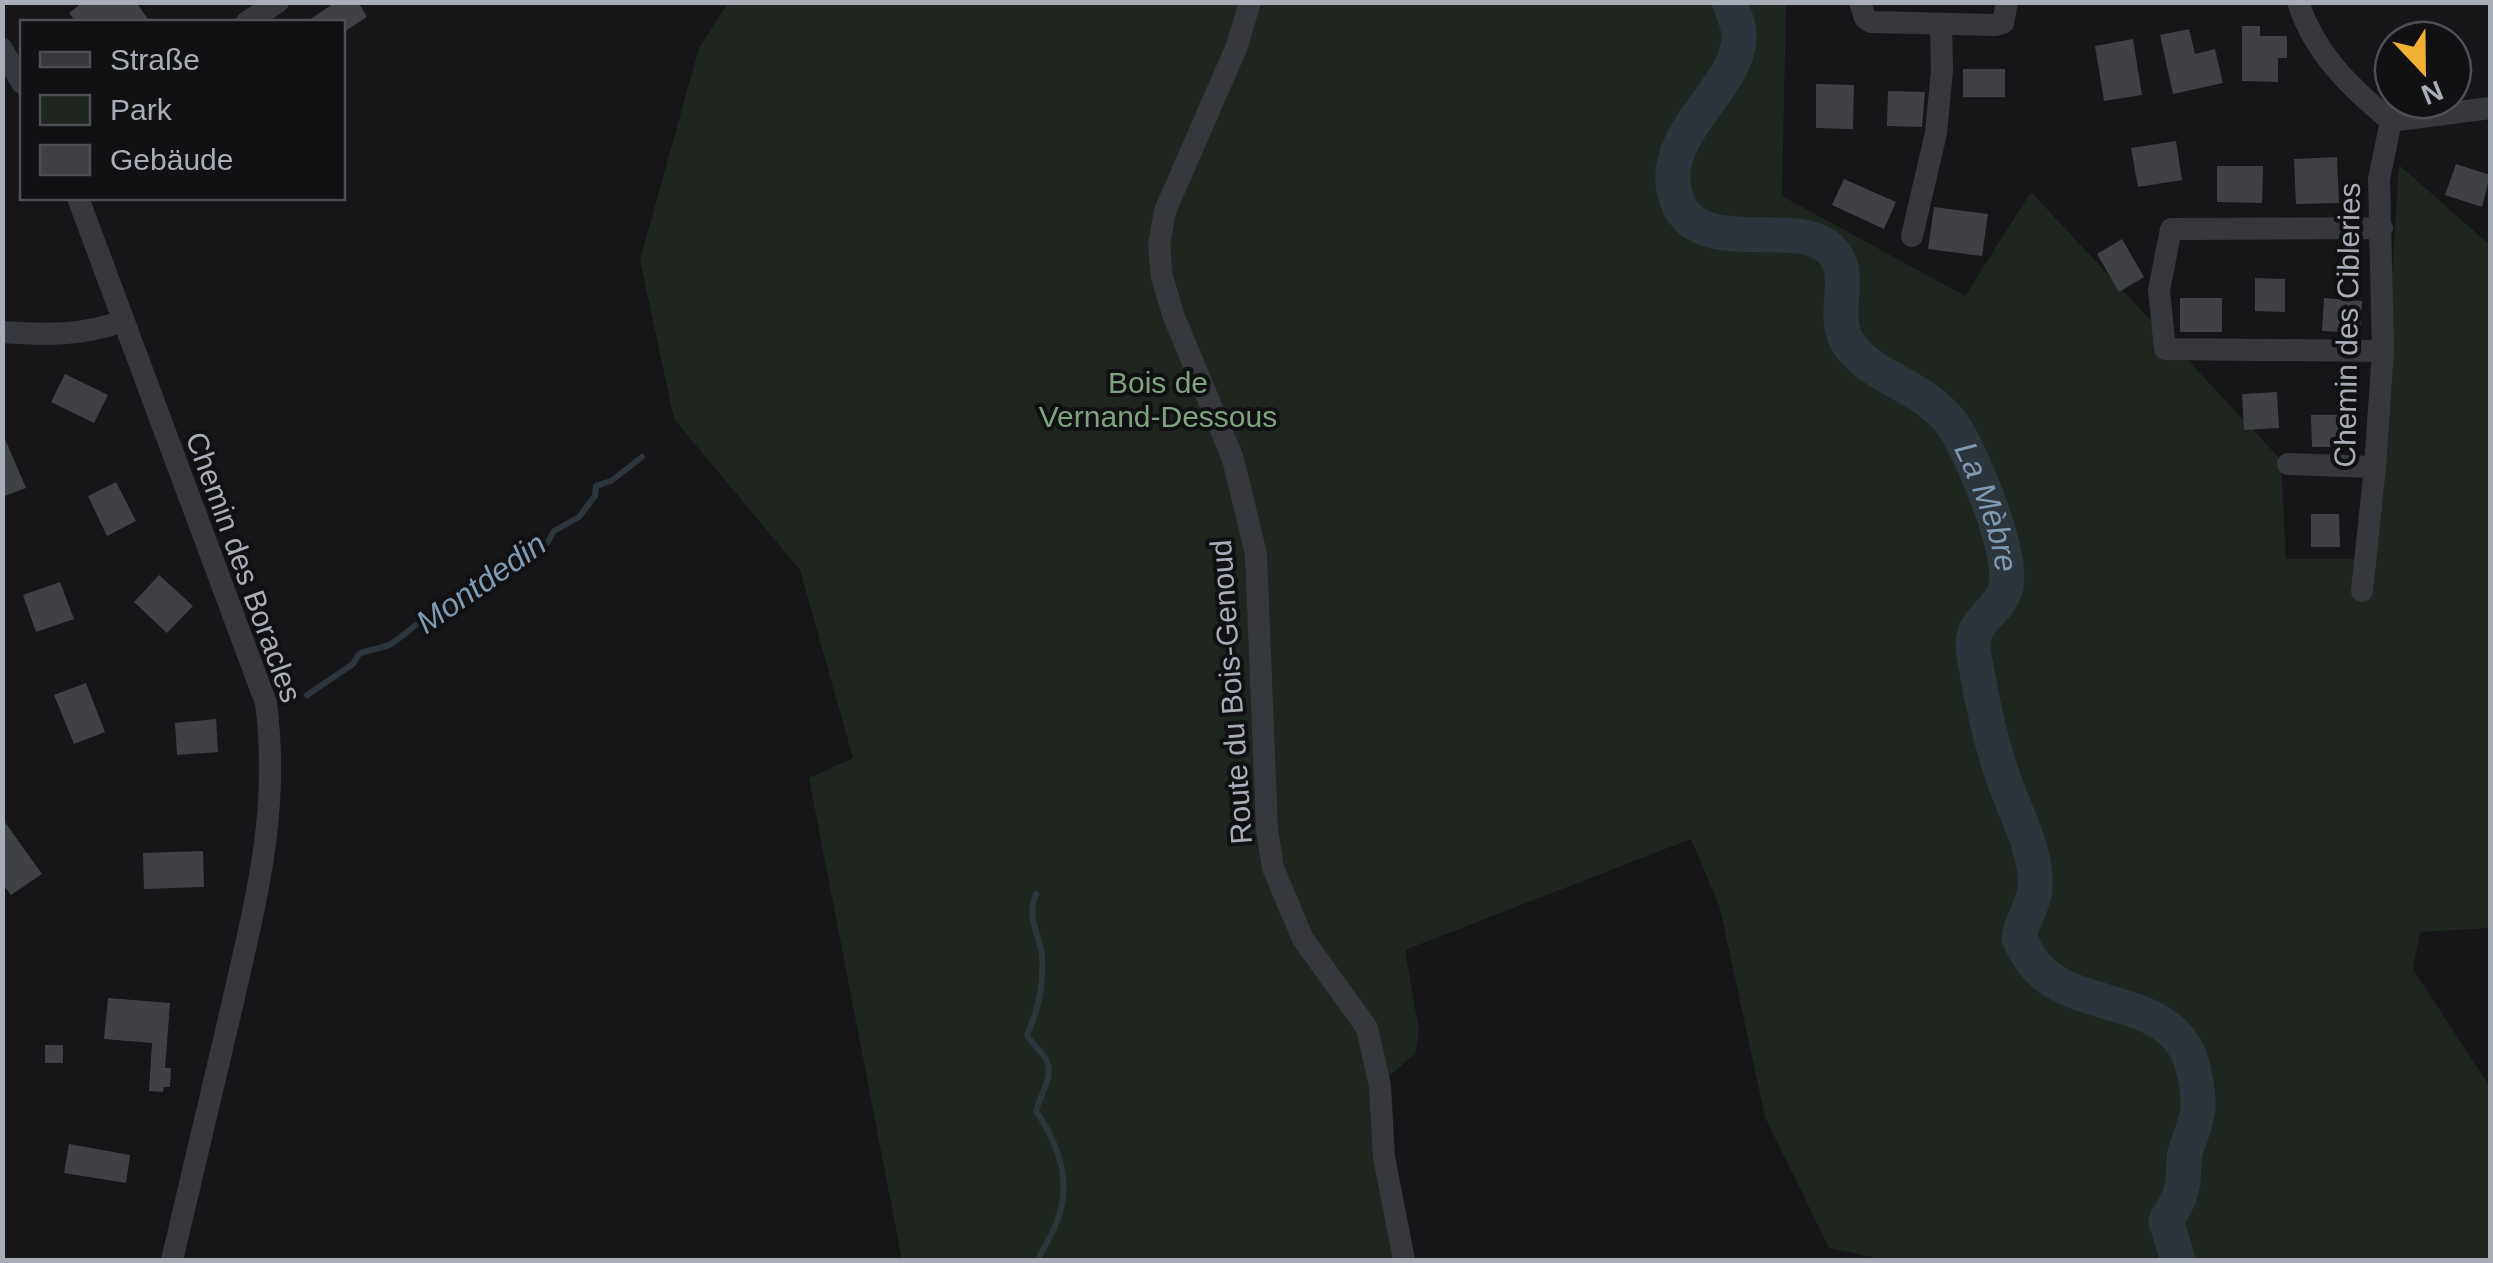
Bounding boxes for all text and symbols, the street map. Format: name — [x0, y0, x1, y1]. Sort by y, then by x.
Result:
legend — [20, 20, 345, 200]
north arrow — [2373, 20, 2473, 120]
text: Straße — [110, 43, 200, 76]
text: N — [2417, 75, 2447, 111]
text: Park — [110, 93, 173, 126]
text: Gebäude — [110, 143, 233, 176]
street label: Chemin des Cibleries — [2328, 182, 2366, 468]
park label: Bois de Vernand-Dessous — [1039, 366, 1277, 433]
street label: Chemin des Boracles — [180, 427, 308, 707]
water label: La Mèbre — [1947, 436, 2025, 574]
water label: Montdedin — [409, 525, 553, 641]
street label: Route du Bois-Genoud — [1204, 539, 1258, 845]

